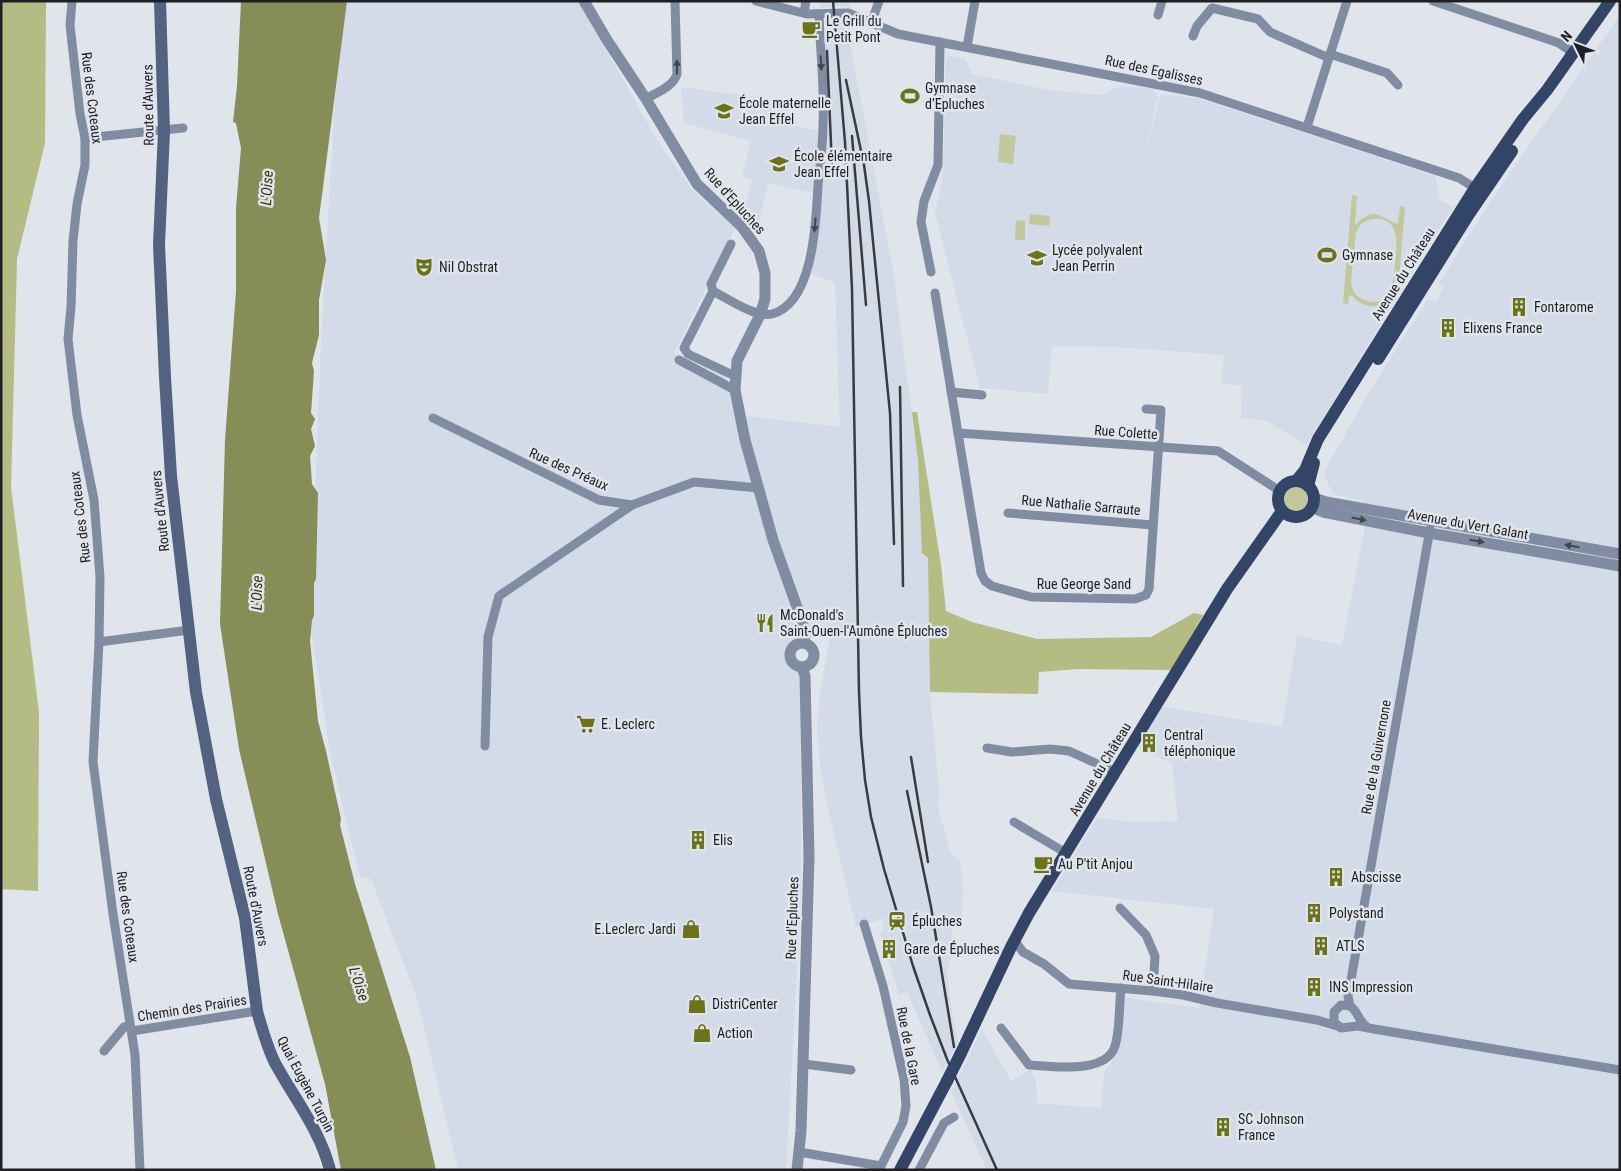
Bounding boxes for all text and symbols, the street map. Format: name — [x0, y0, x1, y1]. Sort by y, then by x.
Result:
place label: Le Grill du Petit Pont — [826, 13, 882, 45]
cafe icon: Le Grill du Petit Pont — [800, 18, 822, 40]
north arrow — [1551, 20, 1601, 70]
text: N — [1558, 28, 1575, 45]
street label: Rue des Coteaux — [78, 51, 106, 145]
street label: Rue des Egalisses — [1104, 52, 1204, 88]
one-way arrow — [817, 55, 825, 71]
one-way arrow — [673, 58, 681, 74]
street label: Route d'Auvers — [139, 64, 157, 146]
place label: Gymnase d’Epluches — [925, 80, 985, 112]
sports icon: Gymnase d’Epluches — [899, 85, 921, 107]
place label: École maternelle Jean Effel — [739, 94, 831, 127]
school or university icon: École maternelle Jean Effel — [713, 100, 735, 122]
place label: École élémentaire Jean Effel — [794, 147, 893, 180]
school or university icon: École élémentaire Jean Effel — [768, 153, 790, 175]
street label: Rue d'Epluches — [701, 165, 769, 237]
water label: L'Oise — [257, 170, 277, 206]
one-way arrow — [811, 217, 819, 233]
street label: Avenue du Château — [1368, 225, 1438, 323]
place label: Lycée polyvalent Jean Perrin — [1052, 242, 1143, 274]
sports icon: Gymnase — [1316, 244, 1338, 266]
school or university icon: Lycée polyvalent Jean Perrin — [1026, 247, 1048, 269]
place label: Gymnase — [1342, 247, 1394, 263]
theatre icon: Nil Obstrat — [413, 256, 435, 278]
place label: Nil Obstrat — [439, 259, 498, 275]
building icon: Fontarome — [1508, 296, 1530, 318]
place label: Fontarome — [1534, 299, 1594, 315]
building icon: Elixens France — [1437, 317, 1459, 339]
place label: Elixens France — [1463, 320, 1543, 336]
street label: Rue Colette — [1094, 422, 1159, 442]
street label: Rue des Préaux — [527, 444, 611, 494]
street label: Rue des Coteaux — [66, 470, 94, 564]
street label: Route d'Auvers — [148, 470, 172, 552]
street label: Rue Nathalie Sarraute — [1021, 492, 1142, 518]
street label: Avenue du Vert Galant — [1406, 505, 1530, 543]
one-way arrow — [1351, 515, 1367, 523]
one-way arrow — [1470, 537, 1486, 545]
one-way arrow — [1563, 541, 1579, 549]
water label: L'Oise — [248, 575, 266, 611]
street label: Rue George Sand — [1037, 576, 1131, 592]
place label: McDonald's Saint-Ouen-l'Aumône Épluches — [780, 607, 947, 639]
restaurant icon: McDonald's Saint-Ouen-l'Aumône Épluches — [754, 612, 776, 634]
street label: Rue de la Guivernone — [1358, 698, 1394, 815]
supermarket icon: E. Leclerc — [575, 713, 597, 735]
place label: E. Leclerc — [601, 716, 655, 732]
street label: Avenue du Château — [1066, 719, 1134, 819]
place label: Central téléphonique — [1164, 727, 1236, 759]
building icon: Central téléphonique — [1138, 732, 1160, 754]
building icon: Elis — [687, 829, 709, 851]
place label: Elis — [713, 832, 733, 848]
cafe icon: Au P'tit Anjou — [1032, 853, 1054, 875]
place label: Au P'tit Anjou — [1058, 856, 1133, 872]
street label: Route d'Auvers — [240, 864, 272, 948]
building icon: Abscisse — [1325, 866, 1347, 888]
place label: Abscisse — [1351, 869, 1402, 885]
street label: Rue des Coteaux — [114, 870, 142, 964]
street label: Rue d'Epluches — [783, 876, 801, 960]
building icon: Polystand — [1303, 902, 1325, 924]
place label: Polystand — [1329, 905, 1384, 921]
station icon: Épluches — [886, 910, 908, 932]
place label: Épluches — [912, 912, 962, 929]
shop icon: E.Leclerc Jardi — [680, 918, 702, 940]
place label: E.Leclerc Jardi — [594, 921, 676, 937]
building icon: ATLS — [1310, 935, 1332, 957]
building icon: Gare de Épluches — [878, 938, 900, 960]
place label: ATLS — [1336, 938, 1364, 954]
place label: Gare de Épluches — [904, 940, 1000, 957]
water label: L'Oise — [345, 965, 373, 1004]
street label: Rue Saint-Hilaire — [1122, 967, 1215, 995]
building icon: INS Impression — [1303, 976, 1325, 998]
place label: INS Impression — [1329, 979, 1413, 995]
street label: Chemin des Prairies — [136, 991, 248, 1025]
shop icon: DistriCenter — [686, 993, 708, 1015]
place label: DistriCenter — [712, 996, 777, 1012]
street label: Rue de la Gare — [894, 1005, 925, 1087]
shop icon: Action — [691, 1022, 713, 1044]
place label: Action — [717, 1025, 753, 1041]
street label: Quai Eugène Turpin — [274, 1033, 338, 1135]
place label: SC Johnson France — [1238, 1111, 1304, 1143]
building icon: SC Johnson France — [1212, 1116, 1234, 1138]

